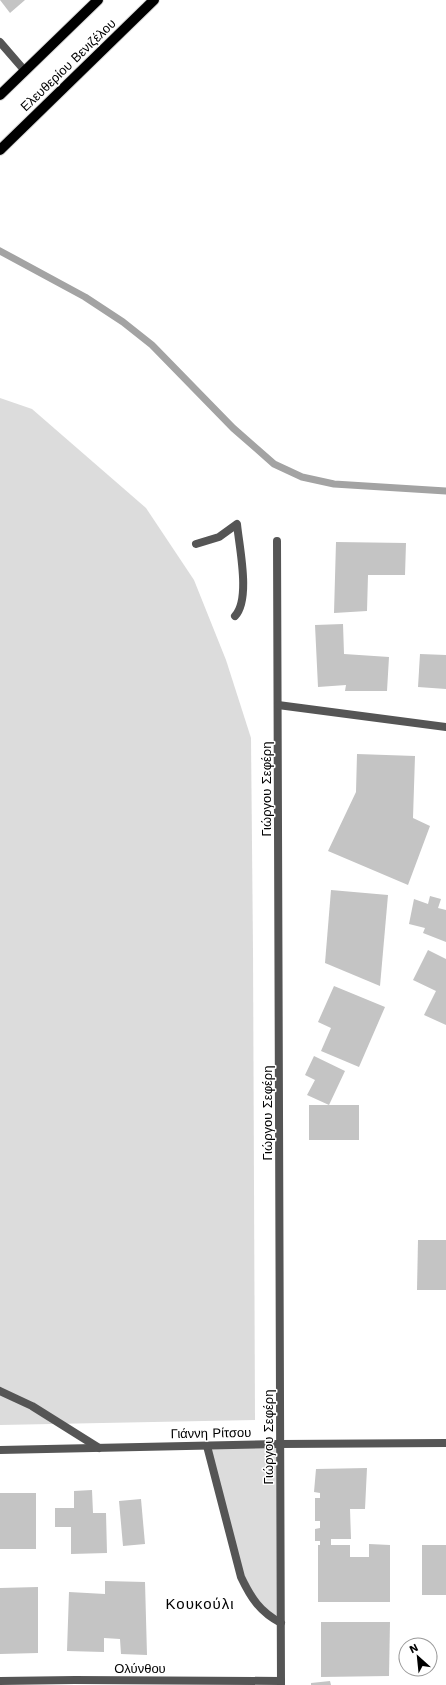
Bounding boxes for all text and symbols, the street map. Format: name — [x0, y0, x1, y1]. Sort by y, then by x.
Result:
street label: Ελευθερίου Βενιζέλου — [17, 16, 119, 114]
street label: Γιώργου Σεφέρη — [259, 742, 274, 837]
street label: Γιώργου Σεφέρη — [260, 1066, 275, 1161]
street label: Γιώργου Σεφέρη — [261, 1390, 276, 1485]
street label: Γιάννη Ρίτσου — [171, 1425, 251, 1441]
district label: Κουκούλι — [165, 1595, 235, 1613]
north arrow — [398, 1637, 438, 1677]
text: N — [407, 1641, 420, 1656]
street label: Ολύνθου — [114, 1661, 166, 1676]

